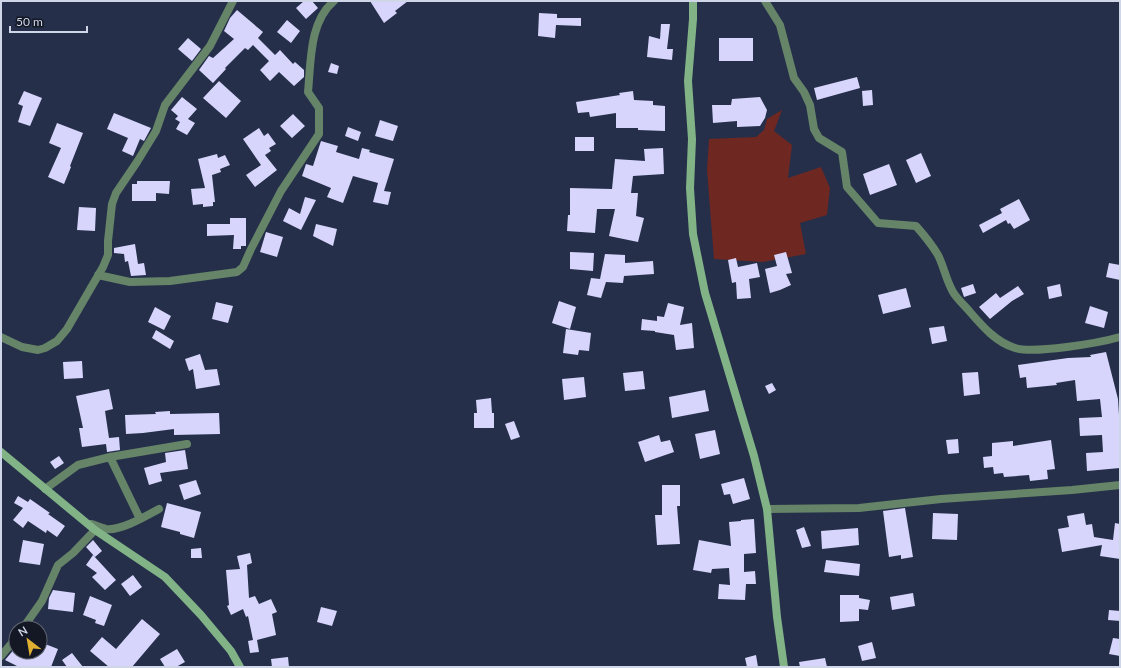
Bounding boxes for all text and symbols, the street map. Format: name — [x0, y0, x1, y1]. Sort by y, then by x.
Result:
scale bar — [10, 8, 87, 34]
text: 50 m — [16, 14, 43, 29]
north arrow — [8, 620, 48, 660]
text: N — [16, 623, 30, 639]

